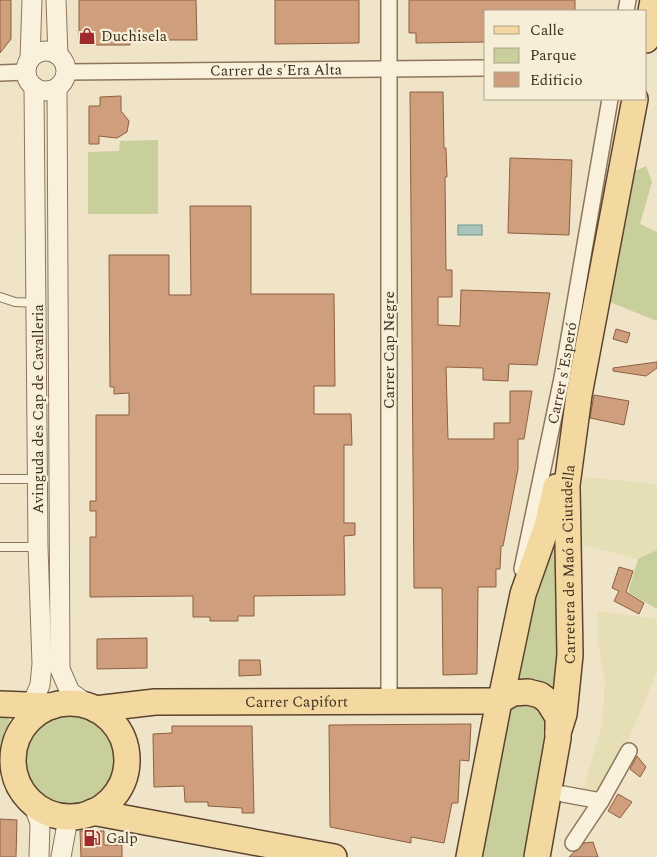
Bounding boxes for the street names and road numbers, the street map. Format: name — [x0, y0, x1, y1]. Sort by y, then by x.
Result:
street label: Carrer de s'Era Alta — [210, 58, 343, 82]
street label: Carrer Cap Negre — [378, 291, 401, 409]
street label: Avinguda des Cap de Cavalleria — [27, 303, 50, 514]
street label: Carrer s'Esperó — [541, 320, 583, 426]
street label: Carretera de Maó a Ciutadella — [555, 462, 582, 665]
street label: Carrer Capifort — [245, 690, 348, 713]

